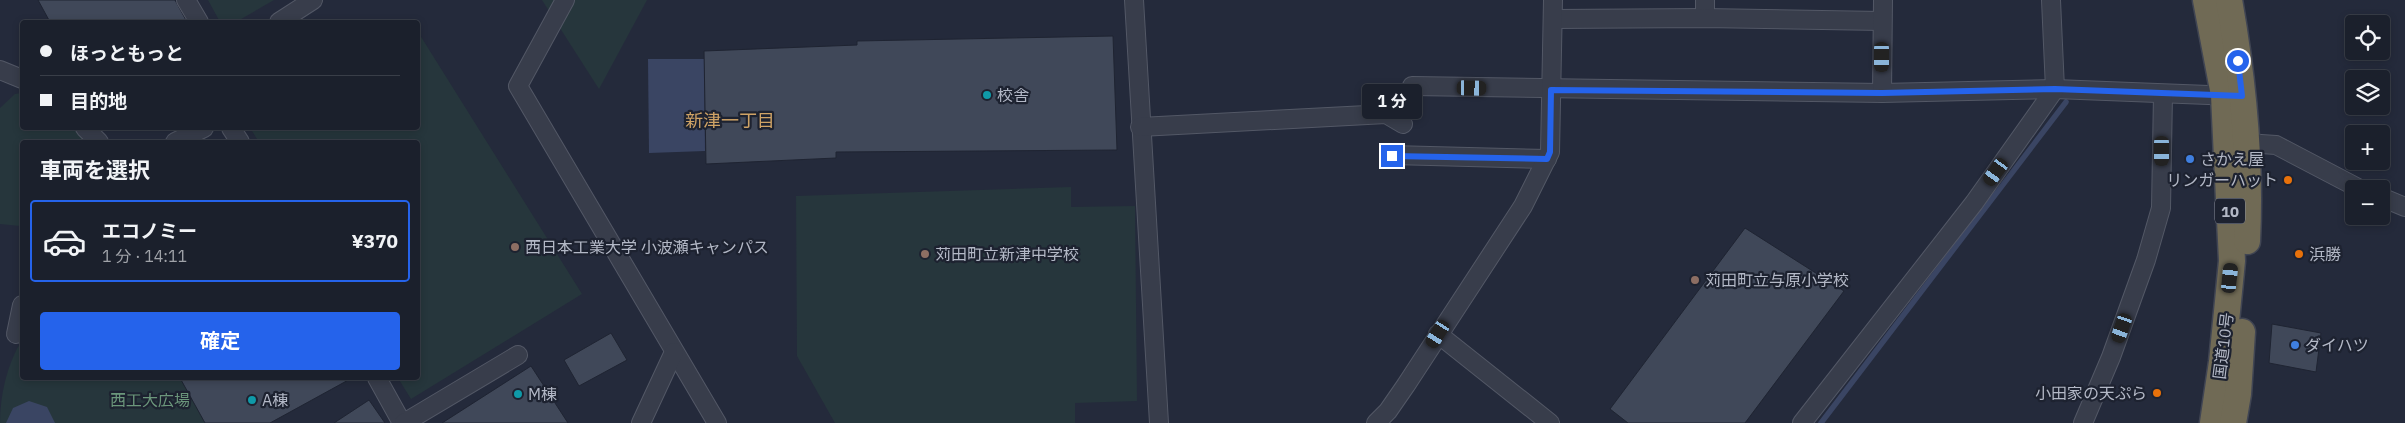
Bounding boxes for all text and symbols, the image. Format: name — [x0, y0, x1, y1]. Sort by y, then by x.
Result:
map controls — [2345, 15, 2390, 225]
button: locate — [2345, 15, 2390, 60]
text: ほっともっと — [70, 41, 184, 65]
car — [1874, 42, 1889, 72]
route start — [2227, 50, 2249, 72]
button: layers — [2345, 70, 2390, 115]
car — [1456, 80, 1487, 96]
callout: 1 分 — [1362, 84, 1422, 118]
place label: 校舎 — [997, 85, 1029, 105]
text: 目的地 — [70, 89, 127, 113]
marker: 校舎 — [981, 89, 993, 101]
text: 1 分 — [1377, 91, 1407, 111]
district label: 新津一丁目 — [685, 109, 775, 132]
button: + — [2345, 125, 2390, 170]
car — [2154, 136, 2169, 166]
route end — [1381, 145, 1403, 167]
place label: さかえ屋 — [2200, 149, 2264, 169]
marker: さかえ屋 — [2184, 153, 2196, 165]
text: 車両を選択 — [40, 155, 150, 184]
car — [1981, 155, 2010, 189]
place label: リンガーハット — [2166, 170, 2278, 190]
marker: リンガーハット — [2282, 174, 2294, 186]
button: − — [2345, 180, 2390, 225]
road number: 10 — [2215, 198, 2245, 224]
icon: car — [42, 219, 87, 264]
text: エコノミー — [102, 219, 197, 243]
text: ¥370 — [351, 229, 398, 253]
place label: 西日本工業大学 小波瀬キャンパス — [525, 237, 769, 257]
marker: 西日本工業大学 小波瀬キャンパス — [509, 241, 521, 253]
place label: 苅田町立新津中学校 — [935, 244, 1079, 264]
place label: 浜勝 — [2309, 244, 2341, 264]
text: 1 分 · 14:11 — [102, 246, 187, 266]
marker: 苅田町立新津中学校 — [919, 248, 931, 260]
marker: 浜勝 — [2293, 248, 2305, 260]
car — [2220, 262, 2239, 294]
place label: 苅田町立与原小学校 — [1705, 270, 1849, 290]
marker: 苅田町立与原小学校 — [1689, 274, 1701, 286]
car — [2110, 311, 2133, 345]
street label: 国道10号 — [2209, 311, 2237, 381]
button: 確定 — [40, 312, 400, 370]
car — [1423, 317, 1452, 351]
place label: ダイハツ — [2305, 335, 2369, 355]
marker: ダイハツ — [2289, 339, 2301, 351]
place label: 小田家の天ぷら — [2035, 383, 2147, 403]
place label: M棟 — [528, 384, 557, 404]
marker: 小田家の天ぷら — [2151, 387, 2163, 399]
marker: M棟 — [512, 388, 524, 400]
park label: 西工大広場 — [110, 390, 190, 410]
place label: A棟 — [262, 390, 288, 410]
marker: A棟 — [246, 394, 258, 406]

